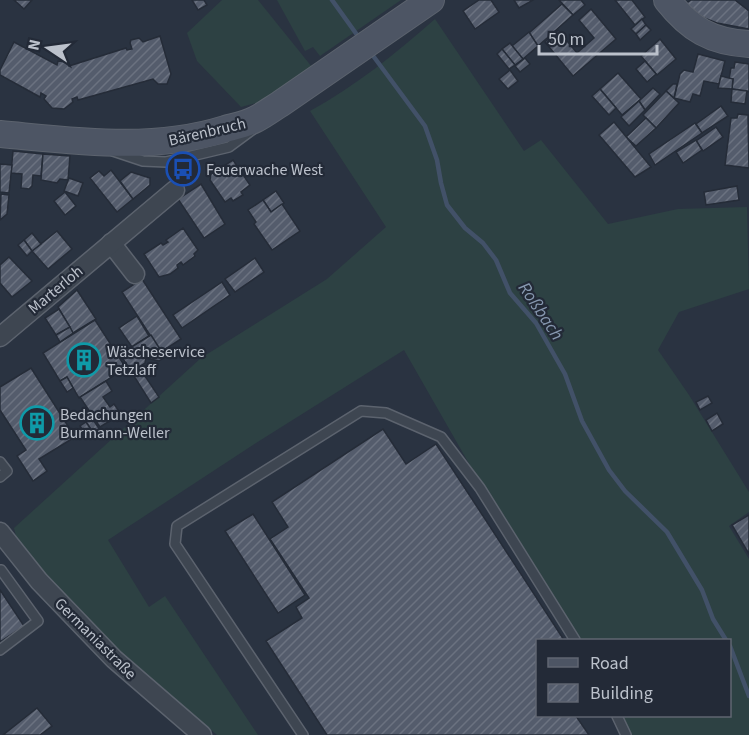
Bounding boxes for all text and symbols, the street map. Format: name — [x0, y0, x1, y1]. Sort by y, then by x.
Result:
north arrow — [18, 18, 78, 78]
scale bar — [539, 18, 658, 56]
text: 50 m — [548, 27, 584, 52]
text: N — [22, 37, 46, 53]
street label: Bärenbruch — [166, 112, 248, 152]
bus stop icon: Feuerwache West — [165, 151, 201, 187]
place label: Feuerwache West — [206, 159, 324, 181]
street label: Marterloh — [24, 260, 88, 319]
water label: Roßbach — [512, 277, 569, 345]
place label: Wäscheservice Tetzlaff — [107, 341, 205, 381]
building icon: Wäscheservice Tetzlaff — [66, 342, 102, 378]
place label: Bedachungen Burmann-Weller — [60, 404, 170, 444]
building icon: Bedachungen Burmann-Weller — [19, 405, 55, 441]
street label: Germaniastraße — [49, 593, 141, 685]
legend — [536, 639, 731, 717]
text: Road — [590, 651, 629, 676]
text: Building — [590, 681, 653, 706]

